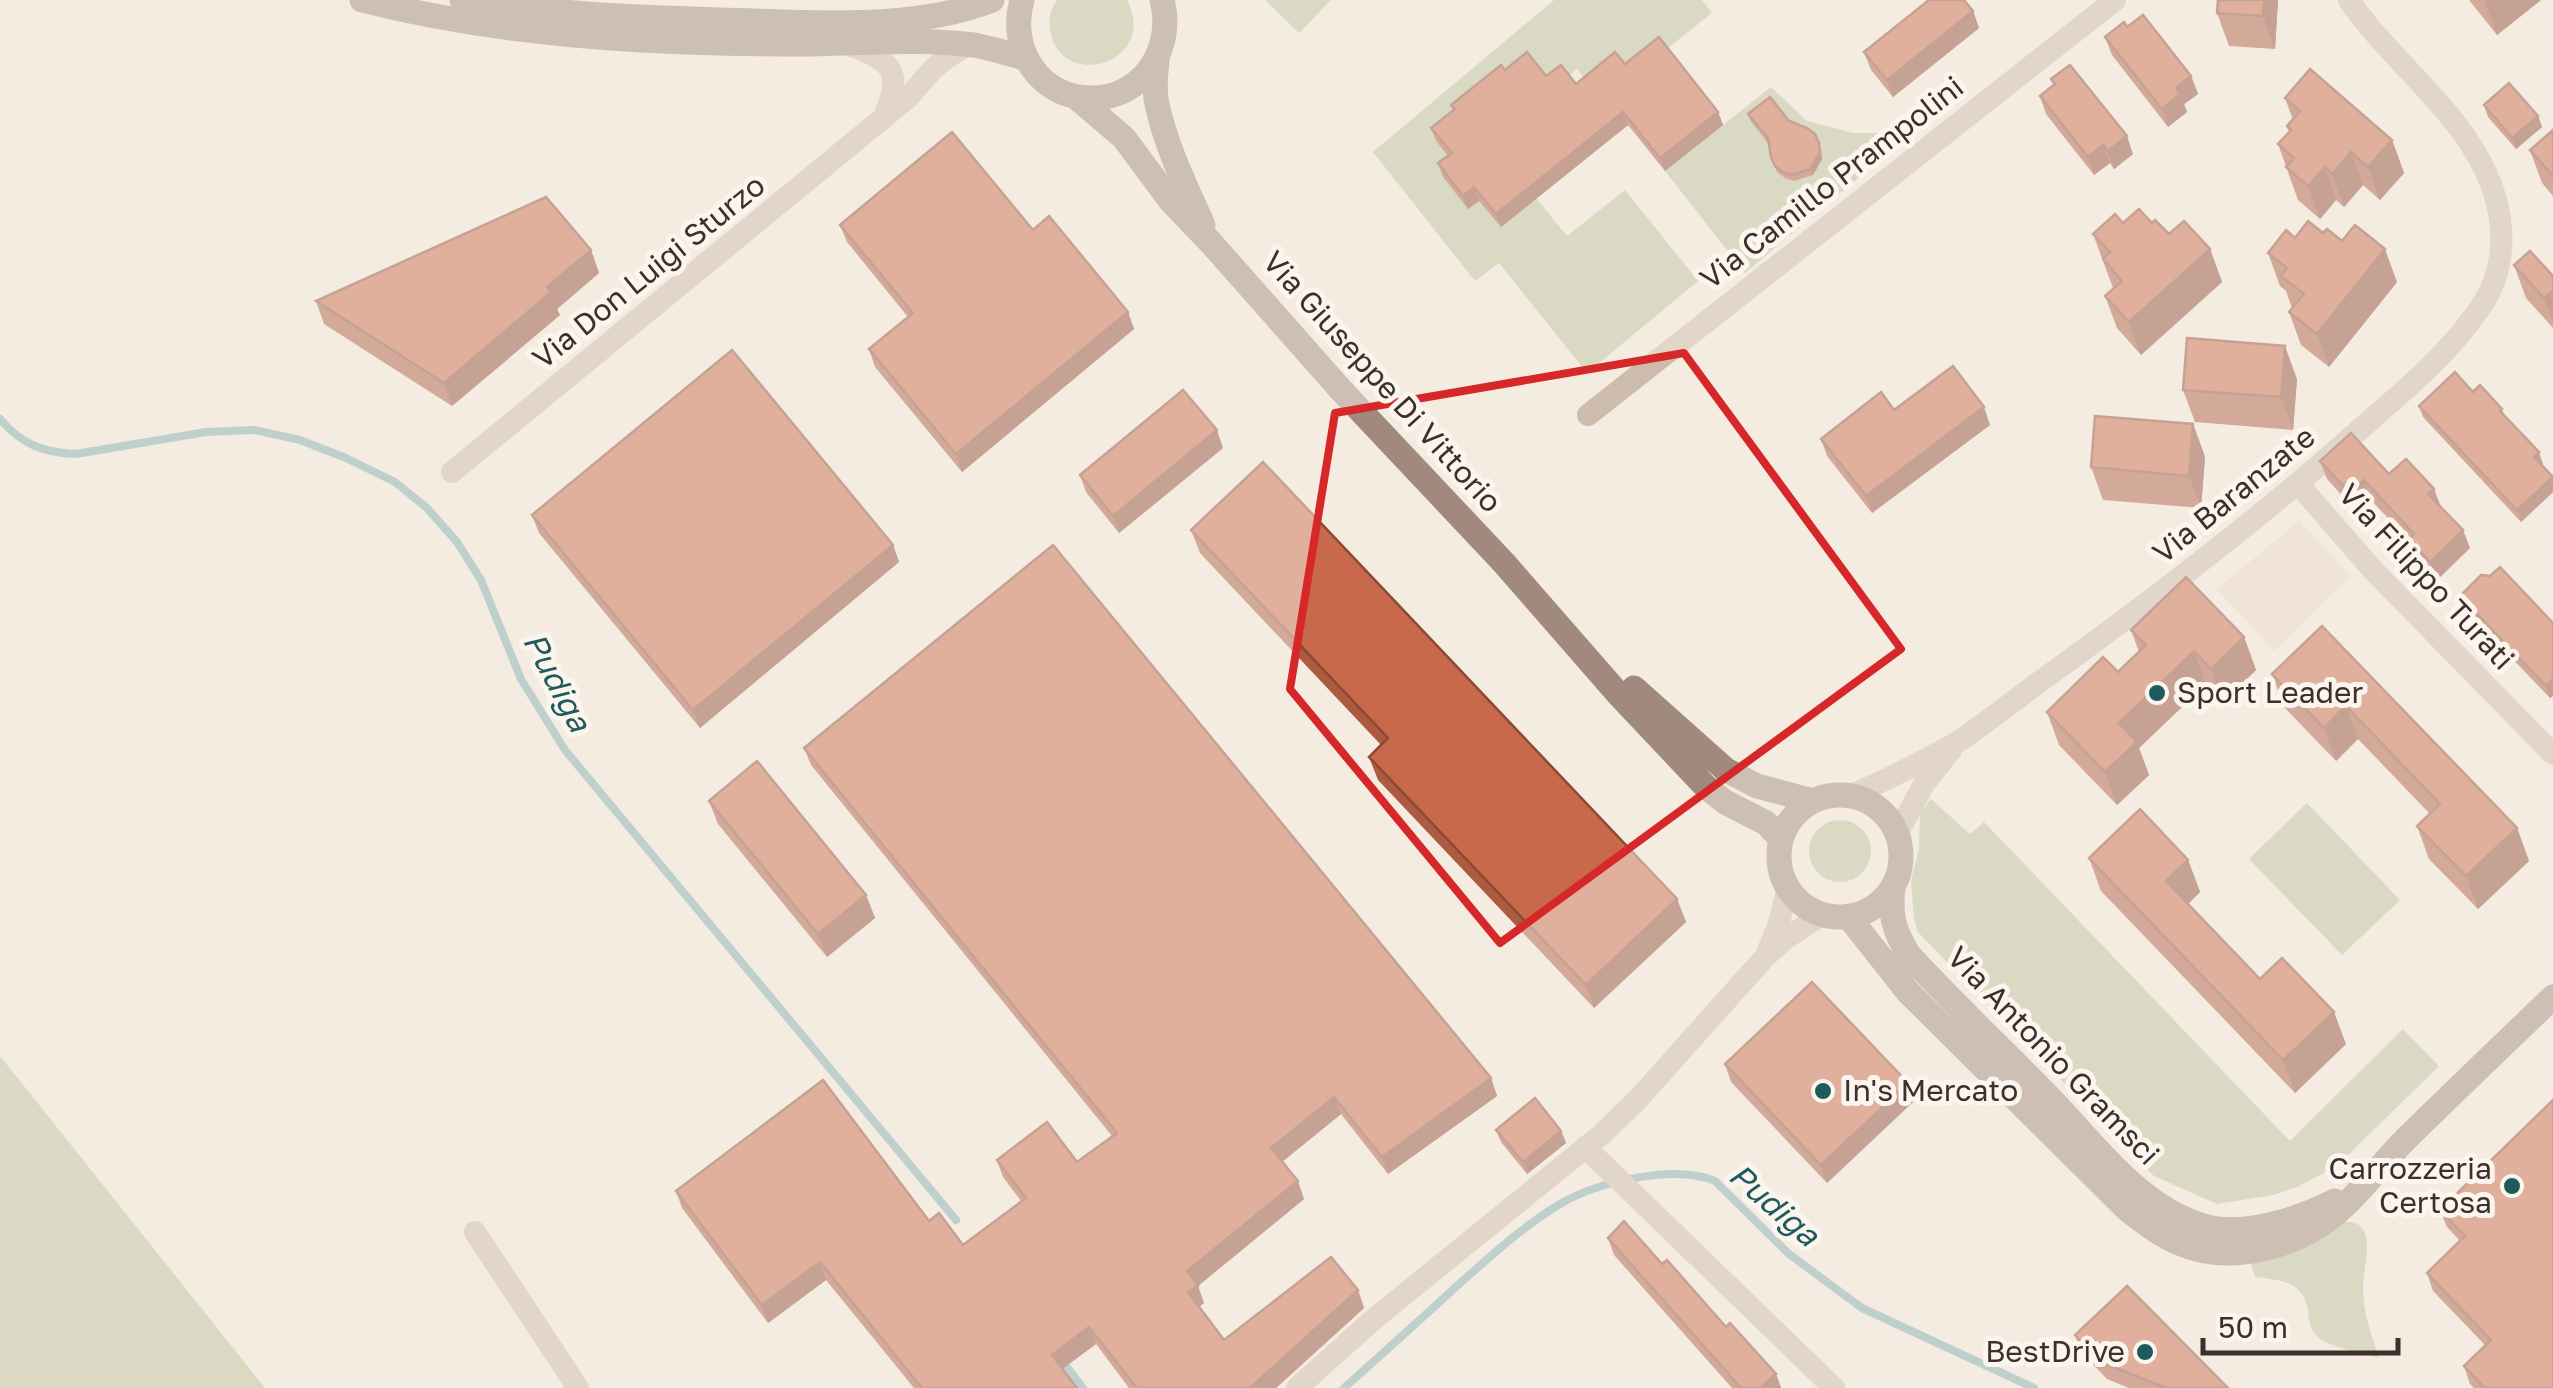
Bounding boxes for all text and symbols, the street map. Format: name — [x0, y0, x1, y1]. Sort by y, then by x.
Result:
street label: Via Camillo Prampolini — [1693, 68, 1970, 296]
street label: Via Don Luigi Sturzo — [525, 167, 772, 376]
street label: Via Giuseppe Di Vittorio — [1256, 243, 1510, 519]
street label: Via Baranzate — [2145, 418, 2322, 570]
street label: Via Filippo Turati — [2331, 476, 2522, 677]
water label: Pudiga — [516, 626, 601, 739]
place label: Sport Leader — [2177, 674, 2363, 710]
marker: Sport Leader — [2146, 682, 2168, 704]
street label: Via Antonio Gramsci — [1940, 939, 2167, 1172]
place label: In's Mercato — [1843, 1072, 2018, 1108]
marker: In's Mercato — [1812, 1080, 1834, 1102]
place label: Carrozzeria Certosa — [2329, 1150, 2492, 1220]
water label: Pudiga — [1722, 1155, 1829, 1255]
marker: Carrozzeria Certosa — [2501, 1175, 2523, 1197]
scale bar — [2203, 1293, 2398, 1355]
text: 50 m — [2218, 1309, 2288, 1345]
place label: BestDrive — [1985, 1333, 2125, 1369]
marker: BestDrive — [2134, 1341, 2156, 1363]

